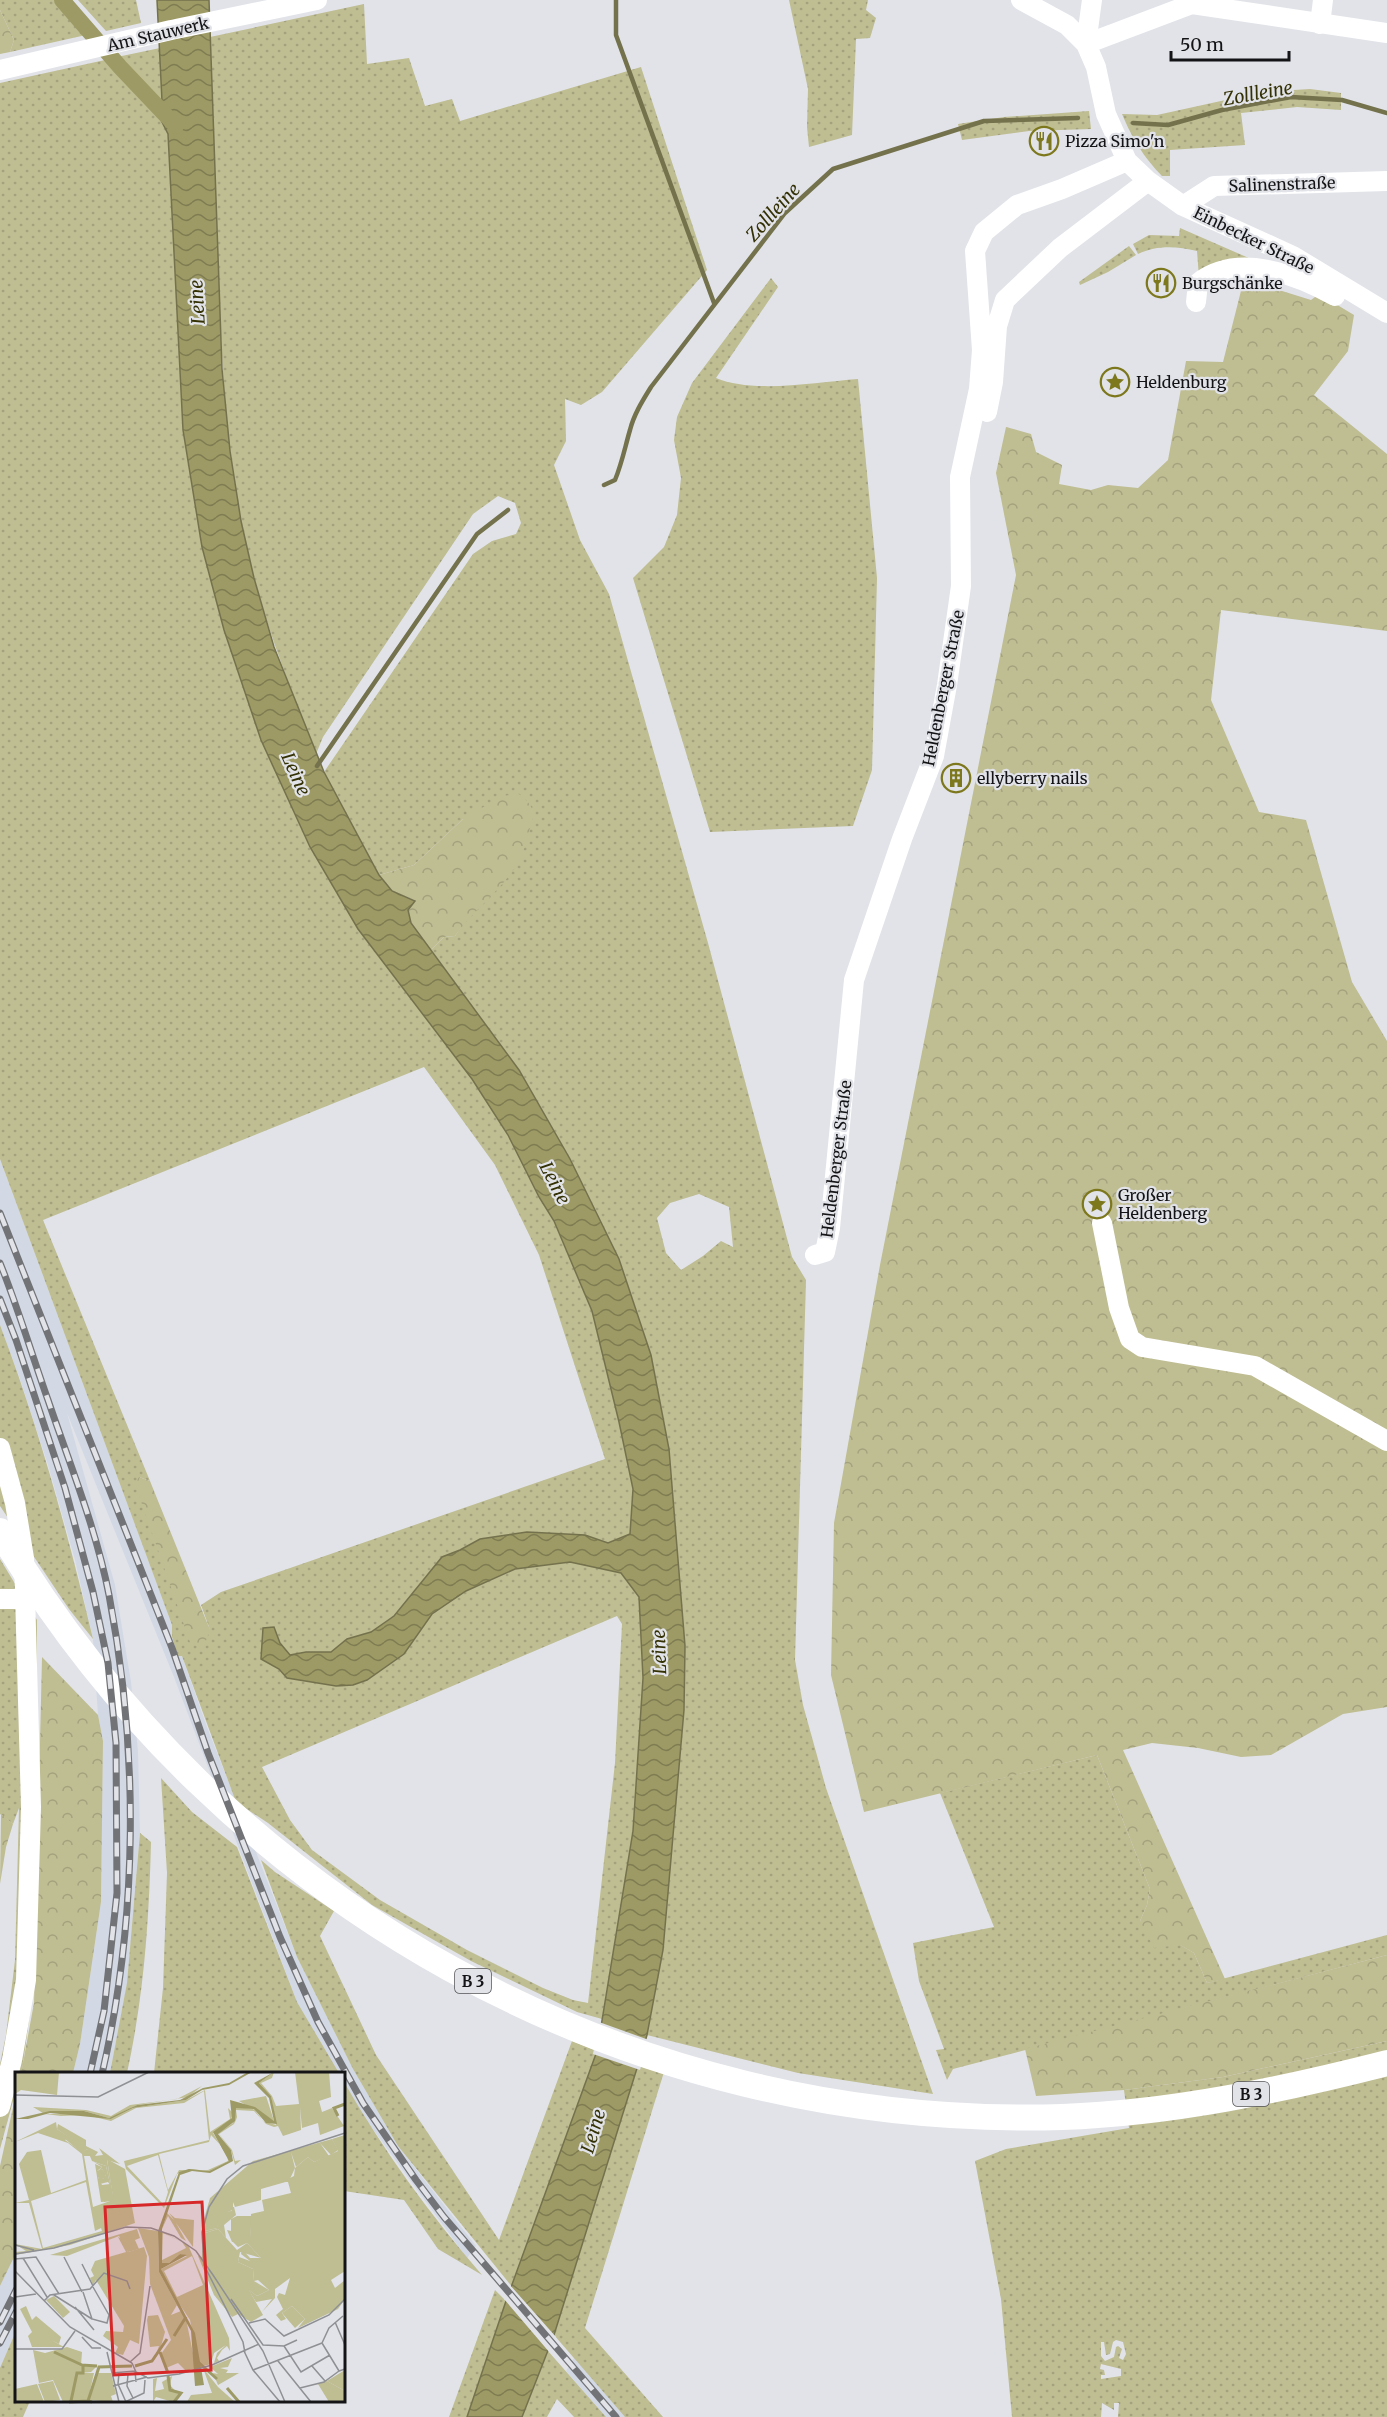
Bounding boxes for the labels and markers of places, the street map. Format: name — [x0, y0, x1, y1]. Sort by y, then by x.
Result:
restaurant icon: Pizza Simo'n — [1028, 125, 1060, 157]
place label: Pizza Simo'n — [1065, 131, 1165, 151]
restaurant icon: Burgschänke — [1145, 267, 1177, 299]
place label: Burgschänke — [1182, 273, 1283, 293]
place icon: Heldenburg — [1099, 366, 1131, 398]
place label: Heldenburg — [1136, 372, 1227, 392]
building icon: ellyberry nails — [940, 762, 972, 794]
place label: ellyberry nails — [977, 768, 1088, 788]
place label: Großer Heldenberg — [1118, 1185, 1208, 1223]
place icon: Großer Heldenberg — [1081, 1188, 1113, 1220]

